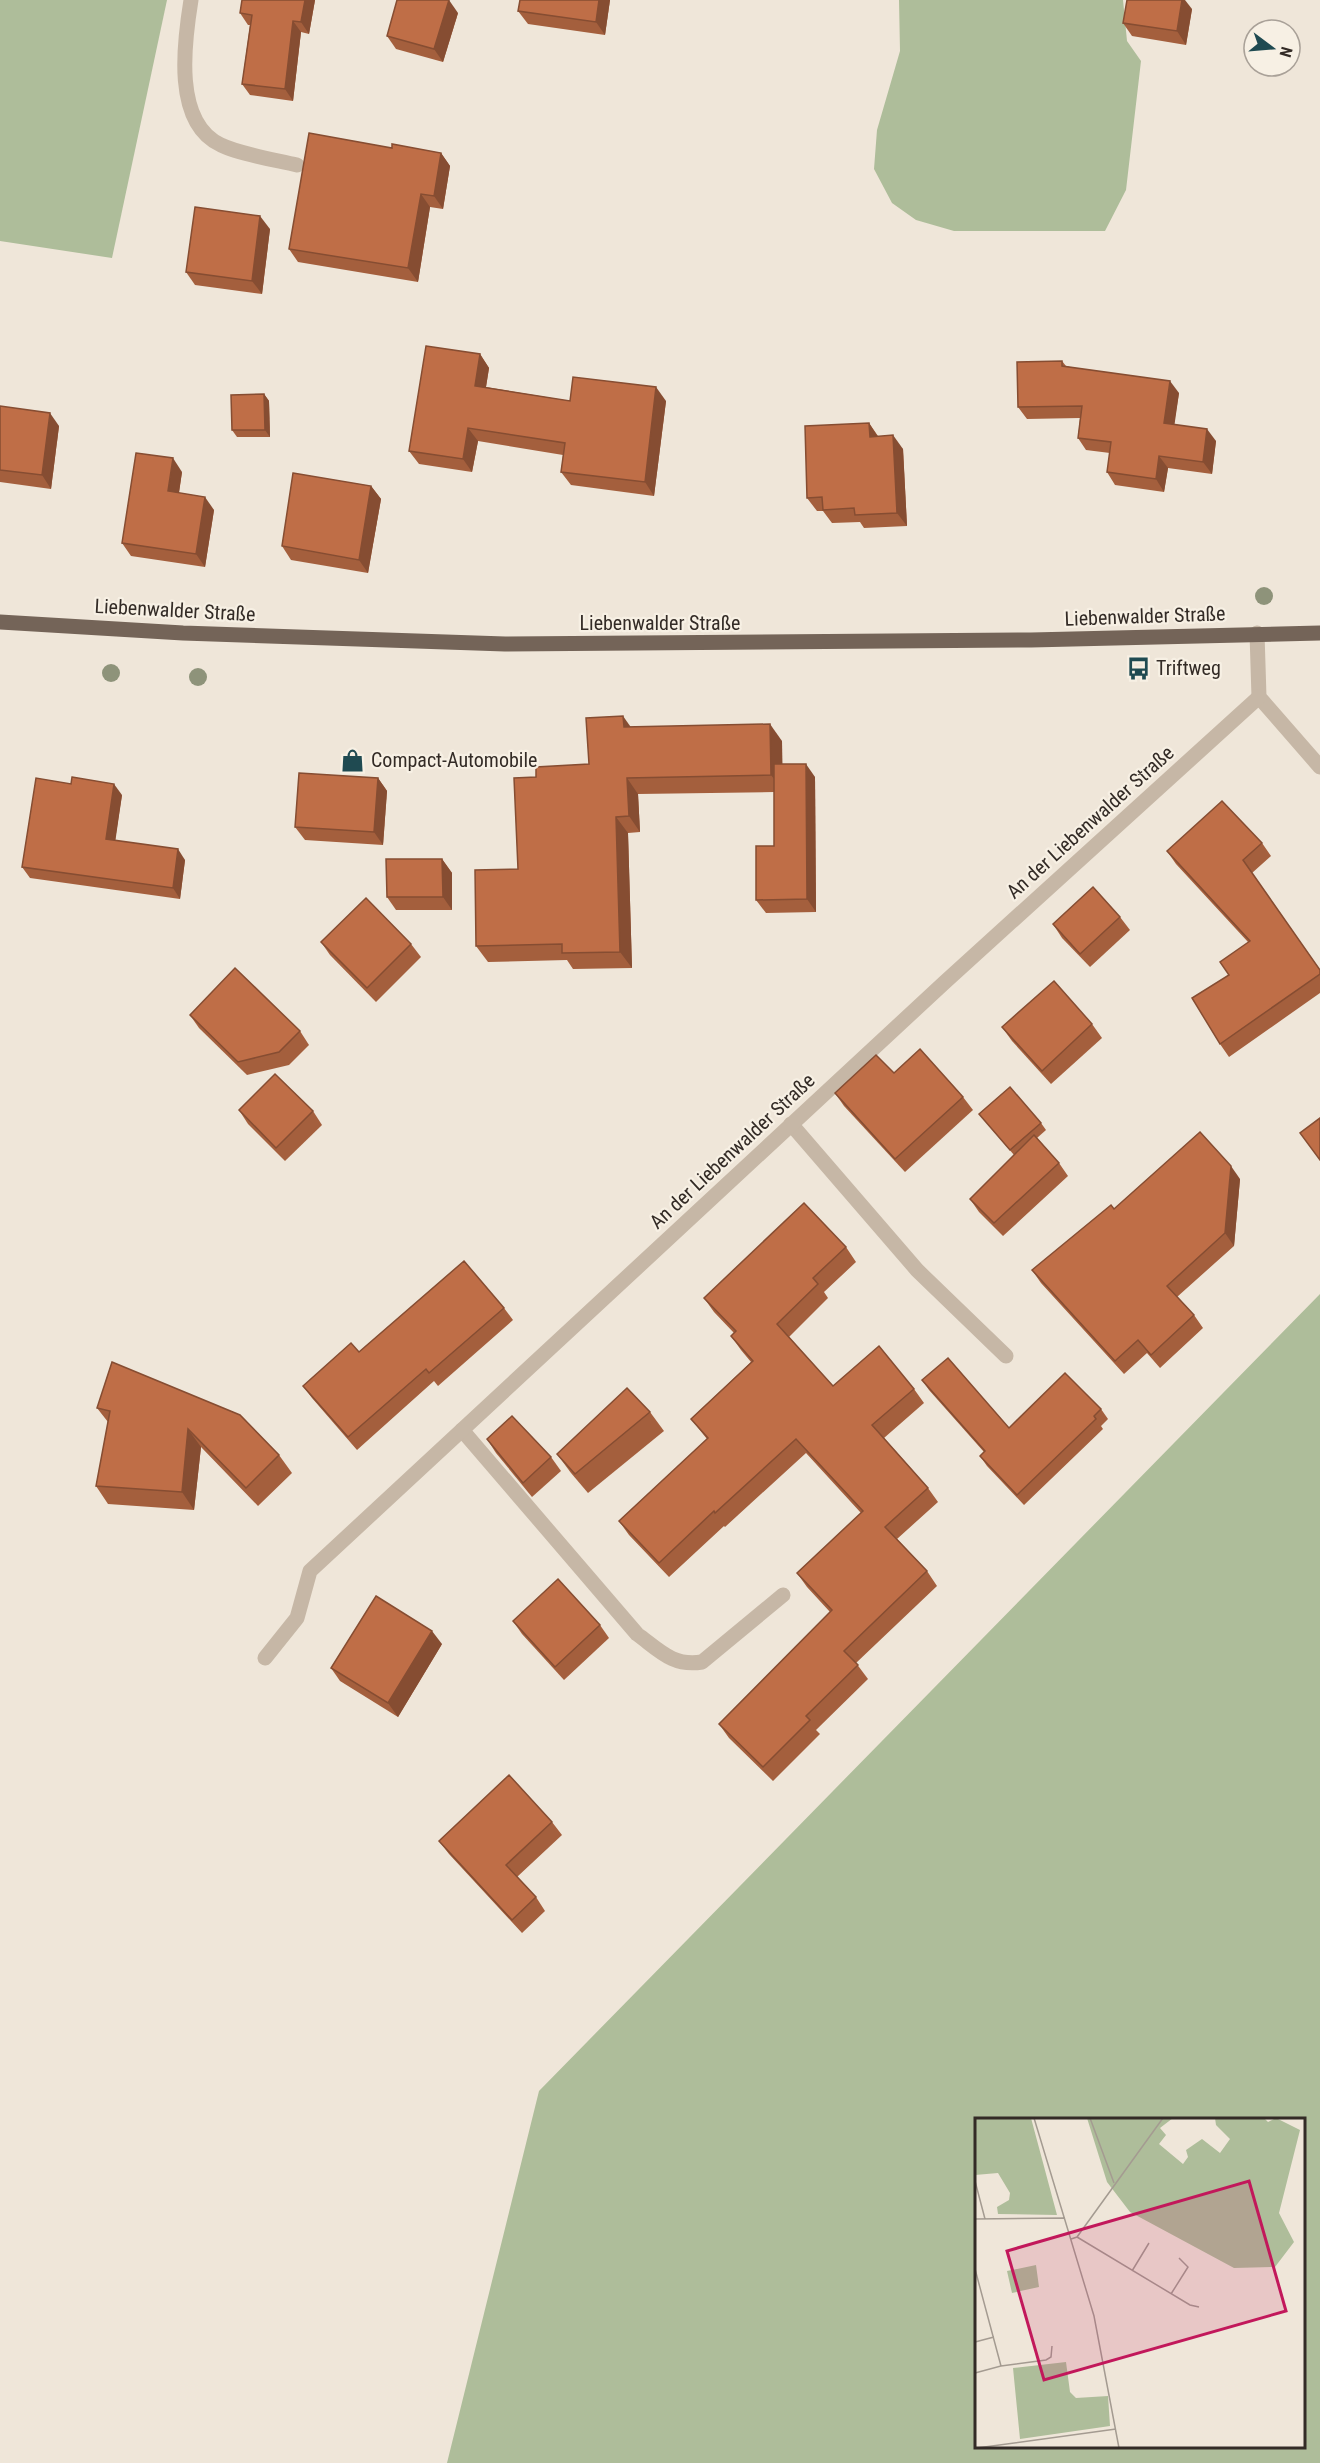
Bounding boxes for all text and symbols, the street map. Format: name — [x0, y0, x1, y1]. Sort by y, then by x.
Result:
north arrow — [1242, 18, 1302, 78]
text: N — [1275, 45, 1296, 59]
street label: Liebenwalder Straße — [94, 594, 256, 626]
street label: Liebenwalder Straße — [1064, 601, 1226, 631]
street label: Liebenwalder Straße — [580, 611, 740, 635]
bus stop icon: Triftweg — [1125, 655, 1151, 681]
place label: Triftweg — [1156, 656, 1221, 680]
street label: An der Liebenwalder Straße — [1001, 741, 1179, 903]
shop icon: Compact-Automobile — [340, 747, 366, 773]
place label: Compact-Automobile — [371, 748, 537, 772]
street label: An der Liebenwalder Straße — [645, 1068, 819, 1234]
inset map — [975, 2118, 1305, 2448]

